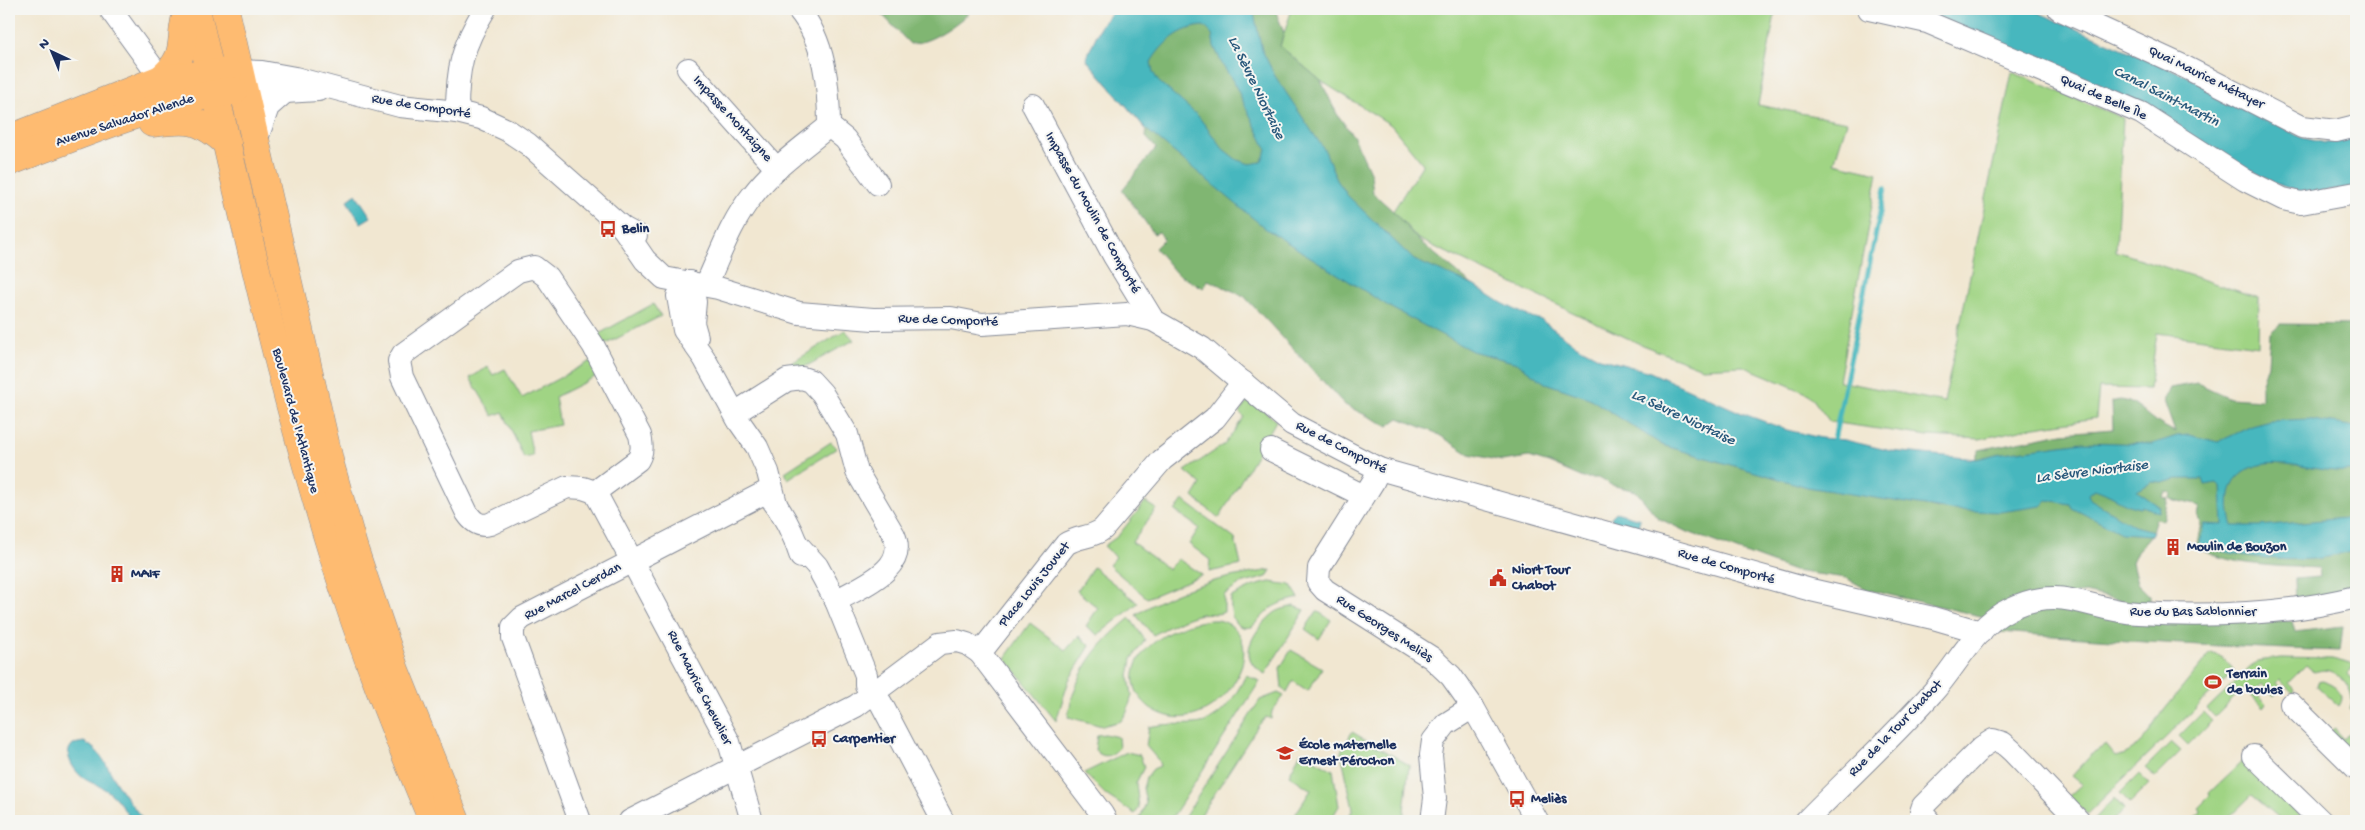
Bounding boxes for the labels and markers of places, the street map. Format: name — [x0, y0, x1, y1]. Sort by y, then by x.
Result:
bus stop icon: Belin — [598, 219, 618, 239]
place label: Belin — [621, 221, 650, 238]
building icon: Moulin de Bouzon — [2163, 537, 2183, 557]
place label: Moulin de Bouzon — [2187, 539, 2287, 556]
place label: Niort Tour Chabot — [1511, 562, 1572, 595]
building icon: MAIF — [107, 564, 127, 584]
place label: MAIF — [131, 566, 161, 583]
public building icon: Niort Tour Chabot — [1488, 568, 1508, 588]
place label: Terrain de boules — [2226, 666, 2283, 699]
sports icon: Terrain de boules — [2203, 672, 2223, 692]
bus stop icon: Carpentier — [809, 729, 829, 749]
place label: Carpentier — [832, 731, 897, 748]
place label: École maternelle Ernest Pérochon — [1299, 737, 1397, 770]
school or university icon: École maternelle Ernest Pérochon — [1275, 743, 1295, 763]
bus stop icon: Meliès — [1507, 789, 1527, 809]
place label: Meliès — [1531, 791, 1567, 808]

